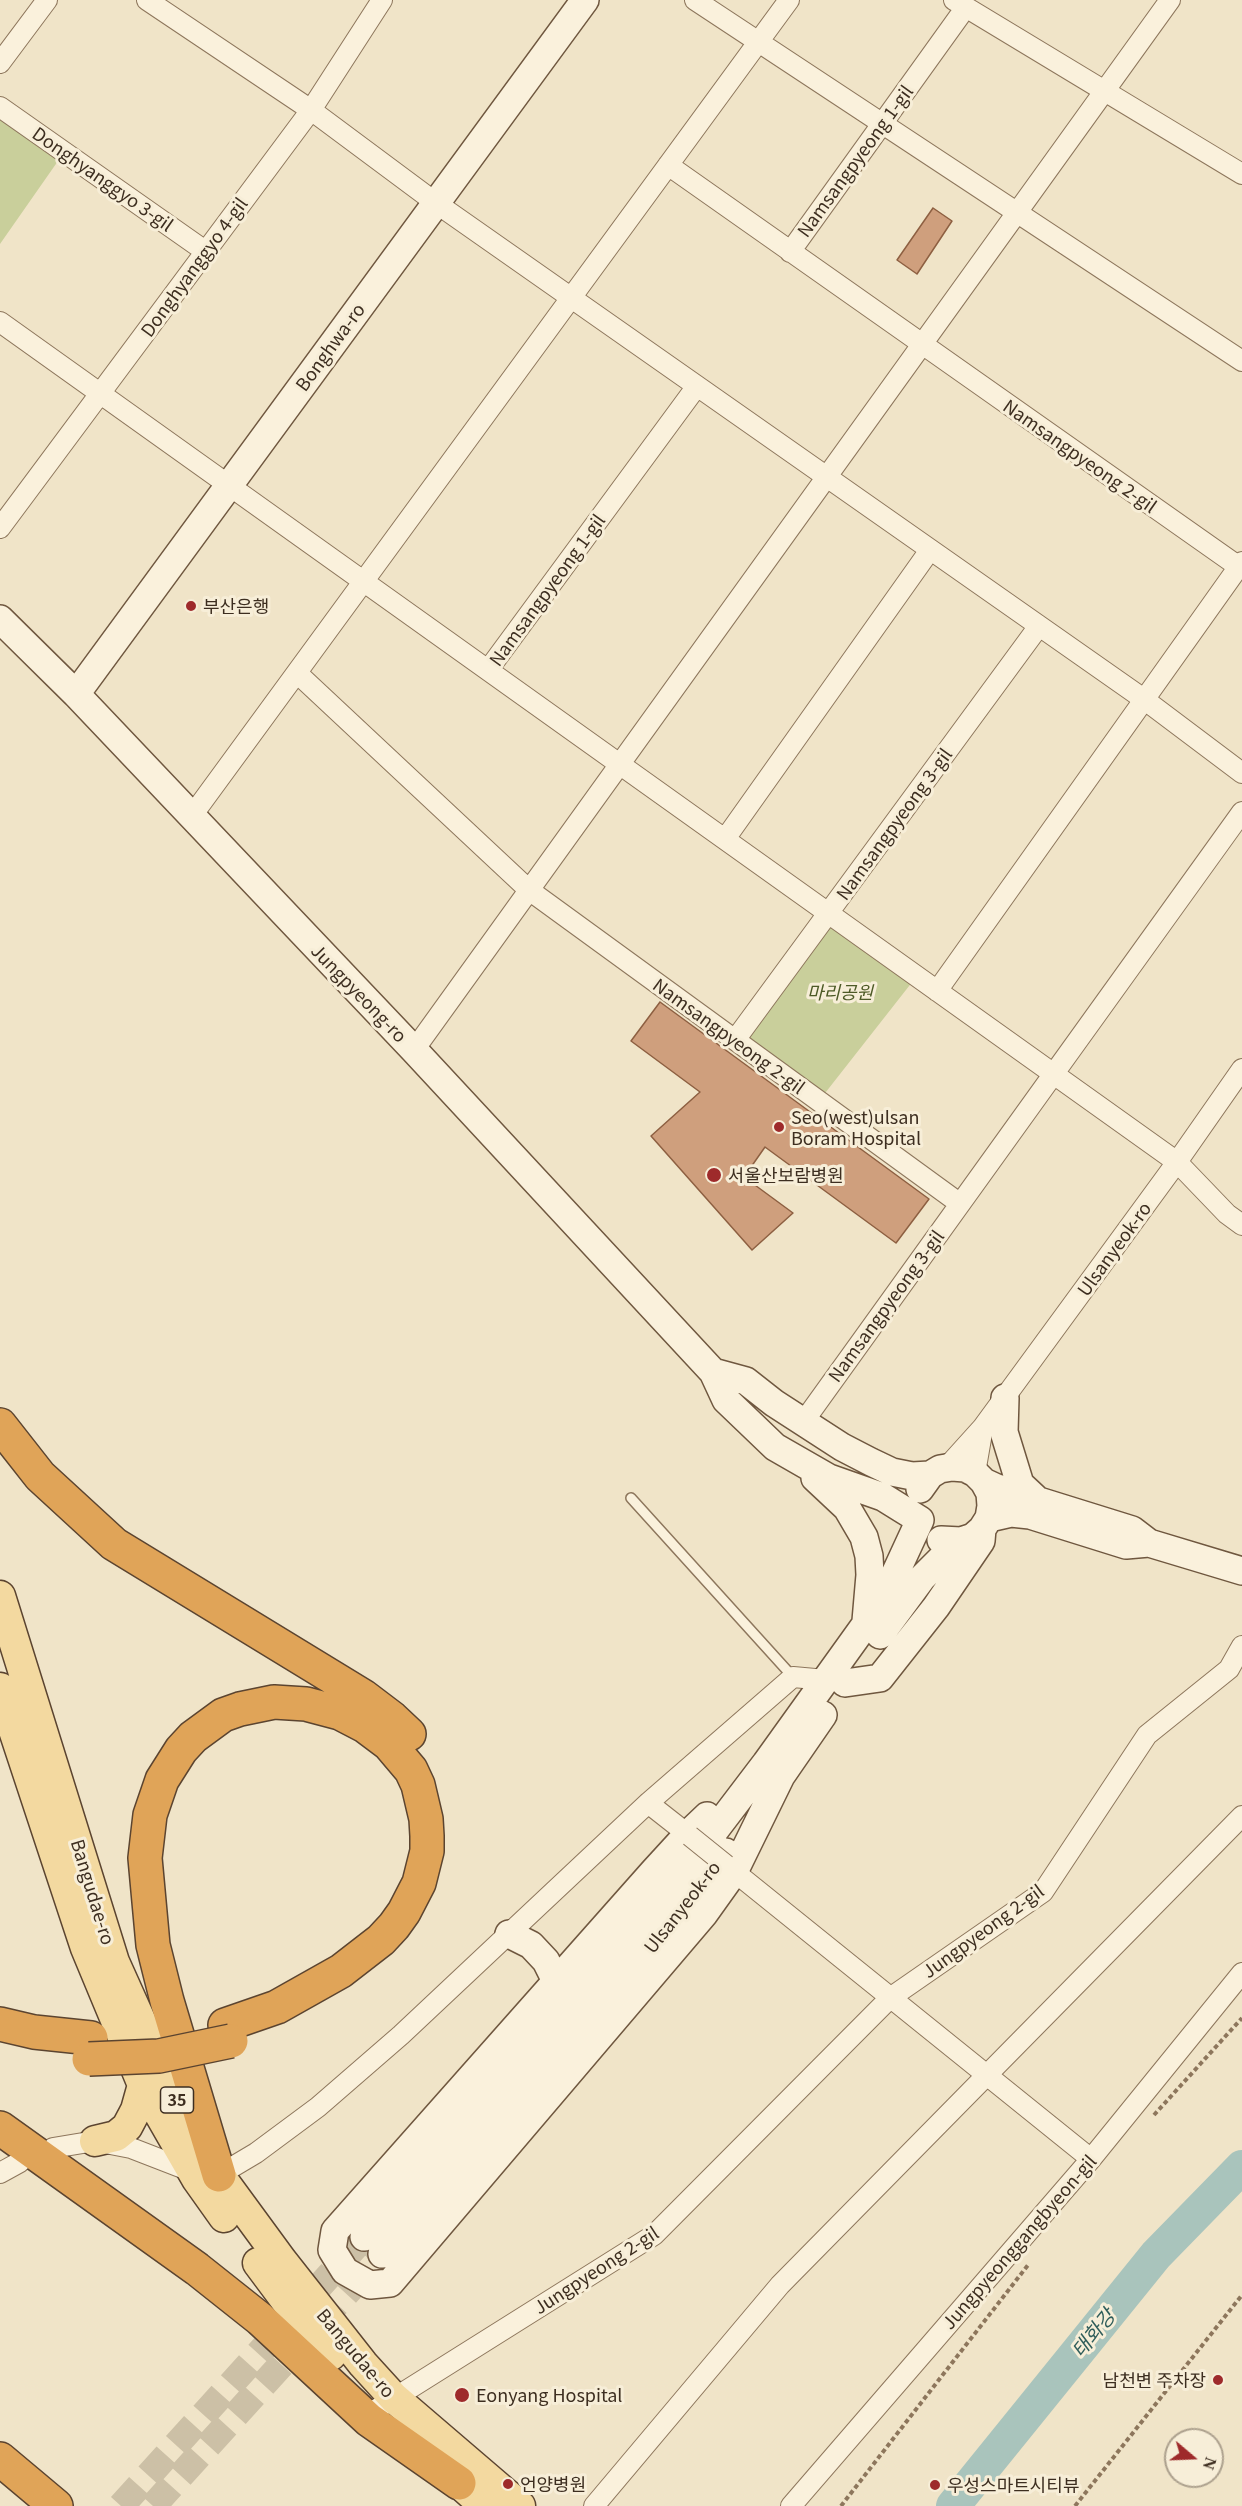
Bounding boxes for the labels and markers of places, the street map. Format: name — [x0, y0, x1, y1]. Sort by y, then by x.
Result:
place label: 부산은행 — [203, 595, 269, 617]
marker: 부산은행 — [184, 599, 198, 613]
place label: Seo(west)ulsan Boram Hospital — [791, 1106, 921, 1148]
marker: Seo(west)ulsan Boram Hospital — [772, 1120, 786, 1134]
place label: 서울산보람병원 — [728, 1164, 844, 1186]
marker: 서울산보람병원 — [705, 1166, 723, 1184]
place label: 남천변 주차장 — [1103, 2369, 1206, 2391]
marker: 남천변 주차장 — [1211, 2373, 1225, 2387]
place label: Eonyang Hospital — [476, 2384, 622, 2406]
marker: Eonyang Hospital — [453, 2386, 471, 2404]
place label: 언양병원 — [520, 2473, 586, 2495]
place label: 우성스마트시티뷰 — [947, 2474, 1079, 2496]
marker: 언양병원 — [501, 2477, 515, 2491]
marker: 우성스마트시티뷰 — [928, 2478, 942, 2492]

